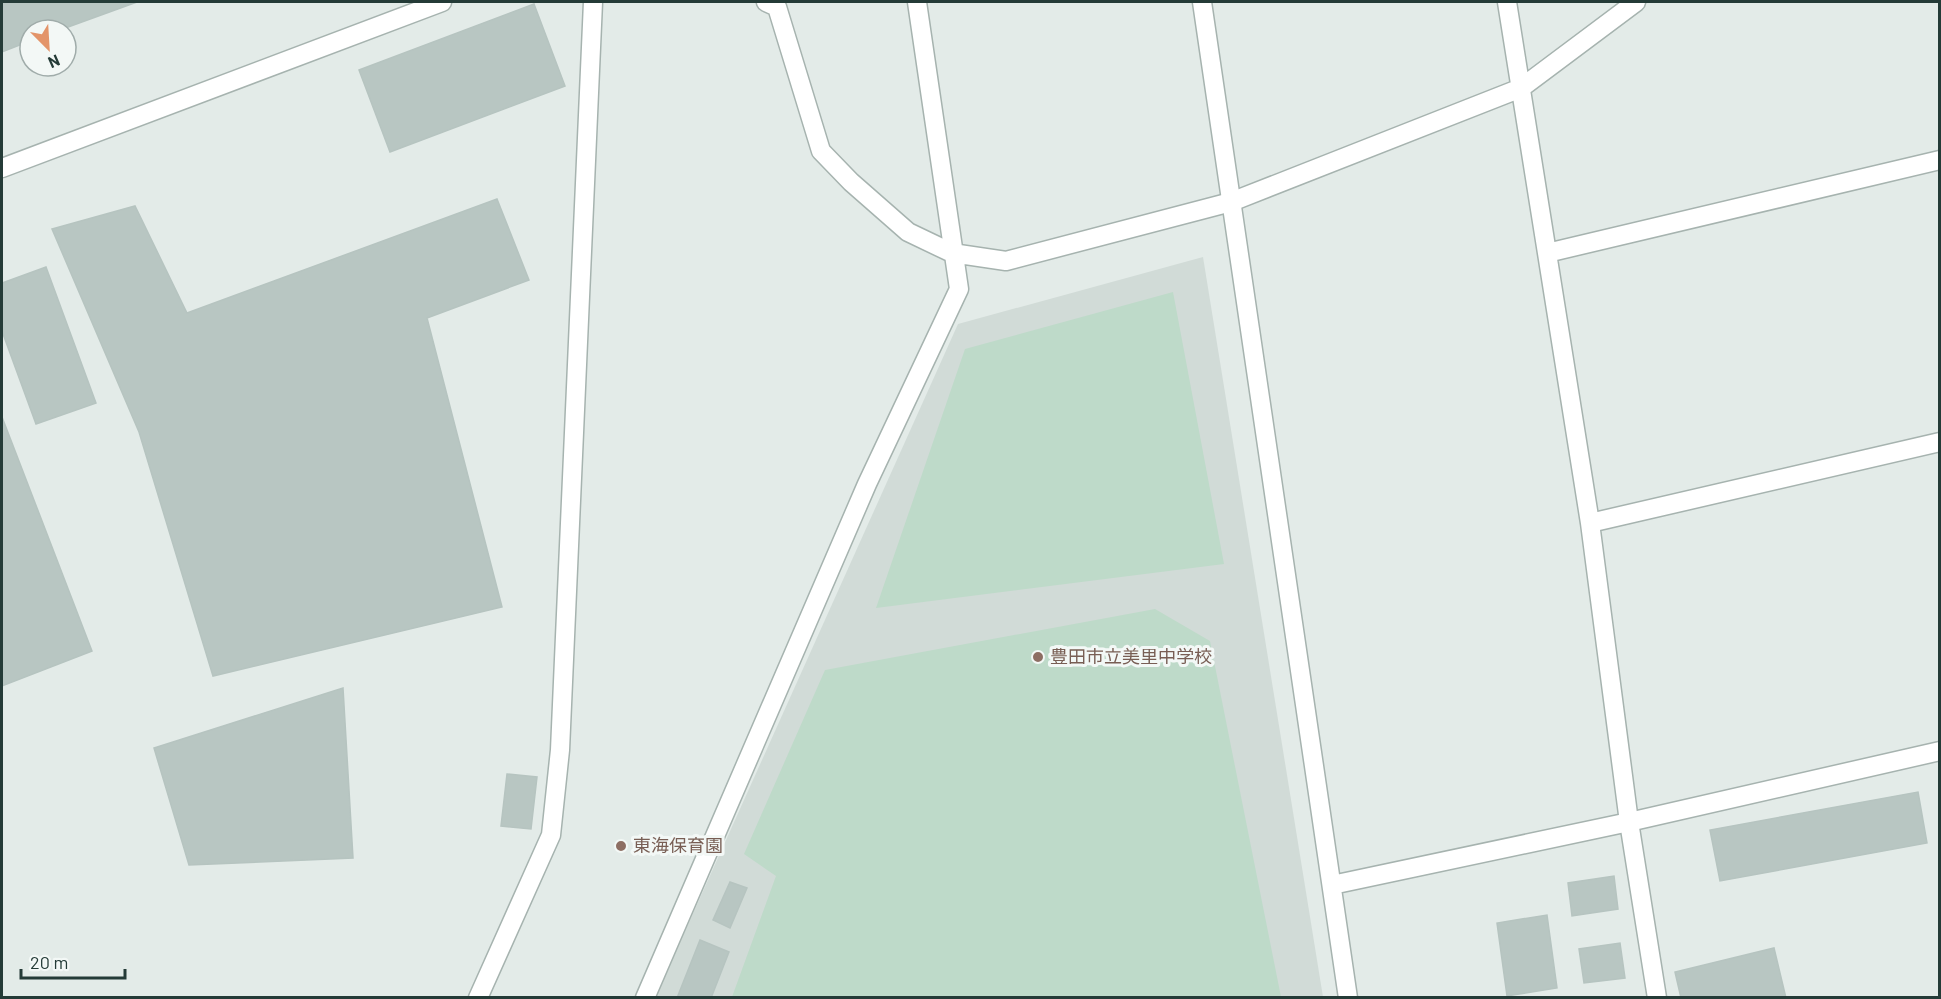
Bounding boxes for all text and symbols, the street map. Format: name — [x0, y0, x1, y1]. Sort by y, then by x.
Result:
north arrow — [18, 18, 78, 78]
text: N — [46, 51, 63, 73]
place label: 豊田市立美里中学校 — [1050, 645, 1212, 667]
marker: 豊田市立美里中学校 — [1031, 650, 1045, 664]
place label: 東海保育園 — [633, 834, 723, 856]
marker: 東海保育園 — [614, 839, 628, 853]
scale bar — [21, 942, 124, 980]
text: 20 m — [30, 951, 68, 973]

